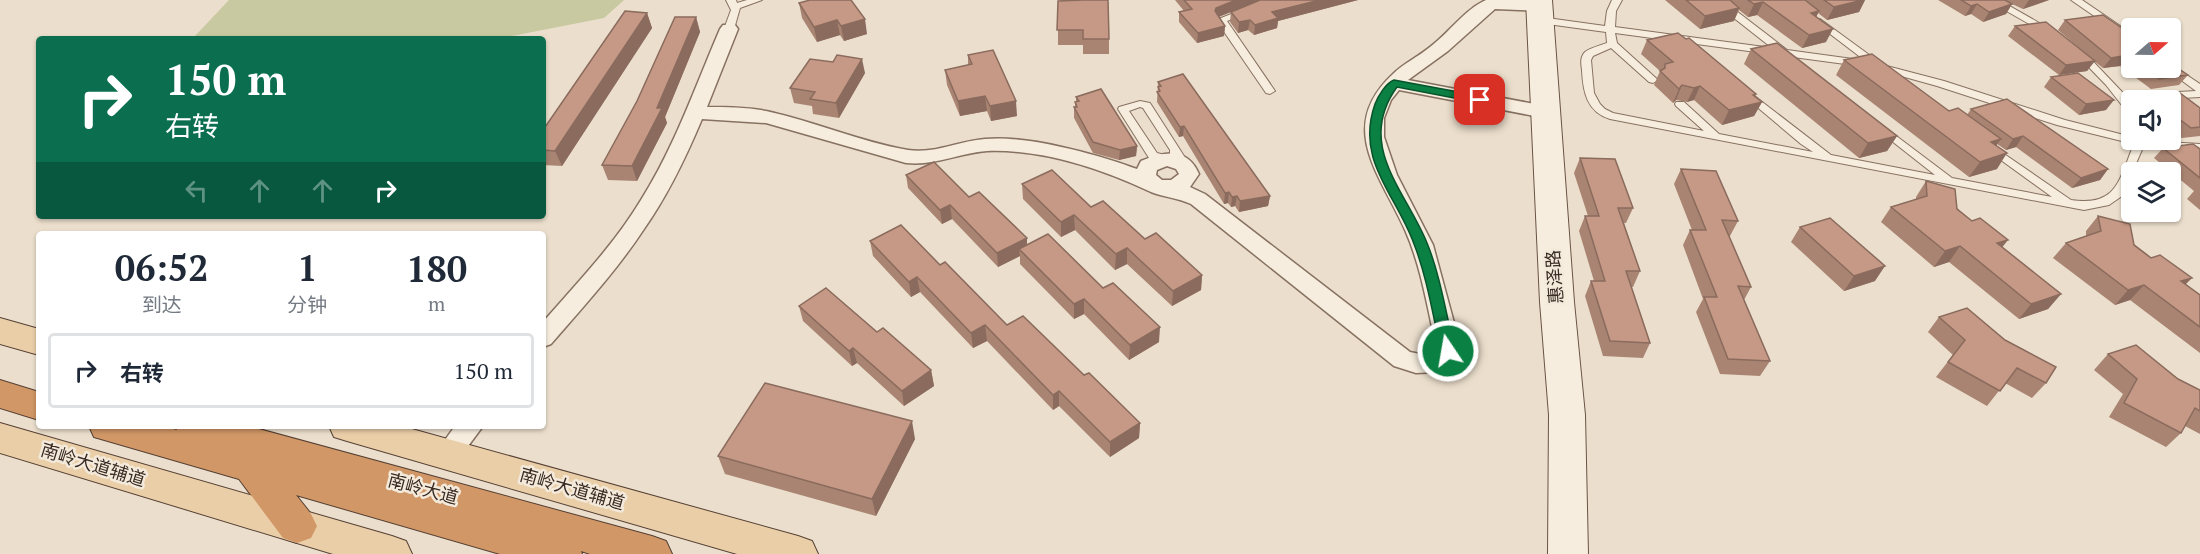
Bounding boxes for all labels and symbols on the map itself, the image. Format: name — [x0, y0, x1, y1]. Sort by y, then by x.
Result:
north arrow — [2121, 18, 2181, 78]
pin — [1454, 74, 1505, 125]
street label: 惠泽路 — [1540, 249, 1568, 305]
position arrow — [1416, 319, 1480, 383]
street label: 南岭大道辅道 — [38, 437, 148, 491]
street label: 南岭大道辅道 — [517, 462, 627, 514]
street label: 南岭大道 — [385, 467, 461, 509]

